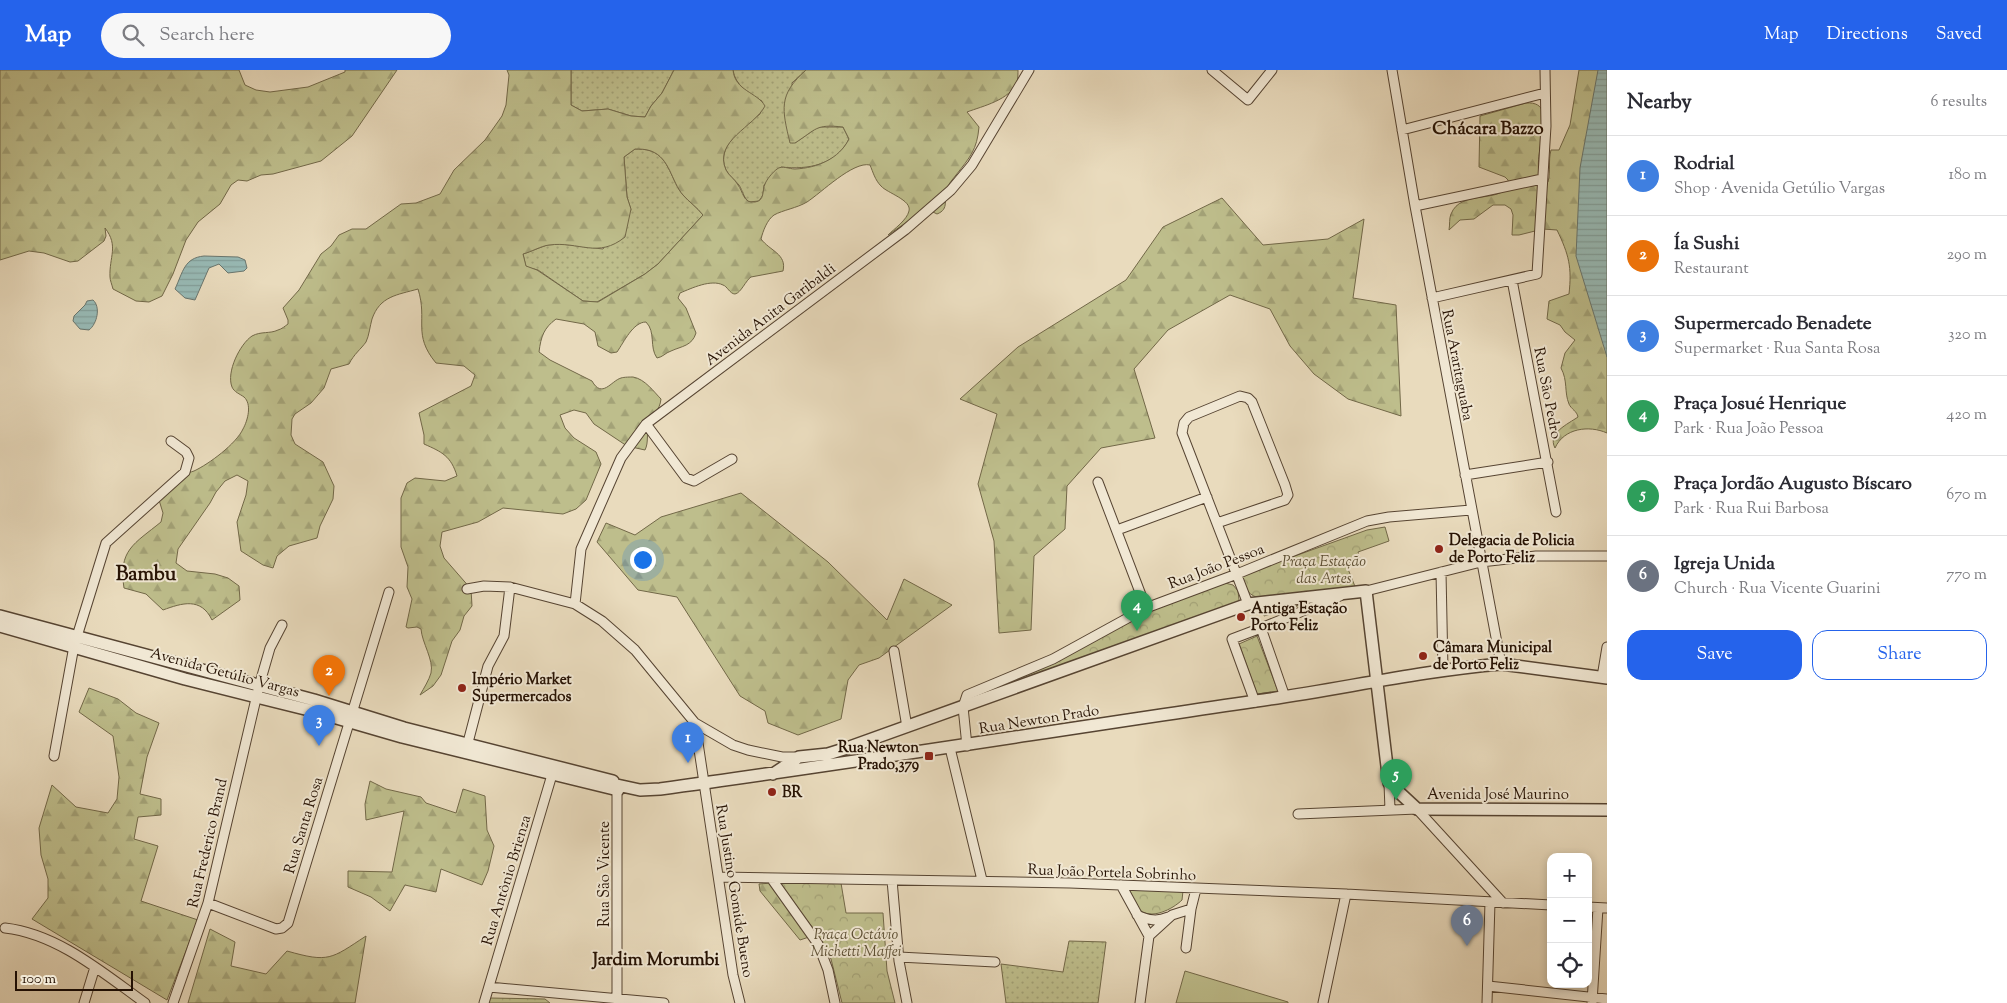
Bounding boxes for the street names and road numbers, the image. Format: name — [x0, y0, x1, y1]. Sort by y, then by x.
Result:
street label: Avenida Anita Garibaldi — [701, 259, 841, 371]
street label: Rua Araritaguaba — [1435, 308, 1478, 423]
street label: Rua São Pedro — [1527, 346, 1566, 441]
street label: Rua João Pessoa — [1165, 539, 1268, 595]
street label: Avenida Getúlio Vargas — [148, 643, 302, 704]
street label: Rua Newton Prado — [978, 701, 1101, 740]
street label: Rua Santa Rosa — [280, 774, 329, 876]
street label: Rua Frederico Brand — [183, 776, 234, 910]
street label: Avenida José Maurino — [1427, 785, 1569, 806]
street label: Rua Justino Gomide Bueno — [709, 803, 758, 979]
street label: Rua Antônio Brienza — [478, 813, 537, 948]
street label: Rua São Vicente — [595, 821, 616, 927]
street label: Rua João Portela Sobrinho — [1027, 860, 1197, 887]

